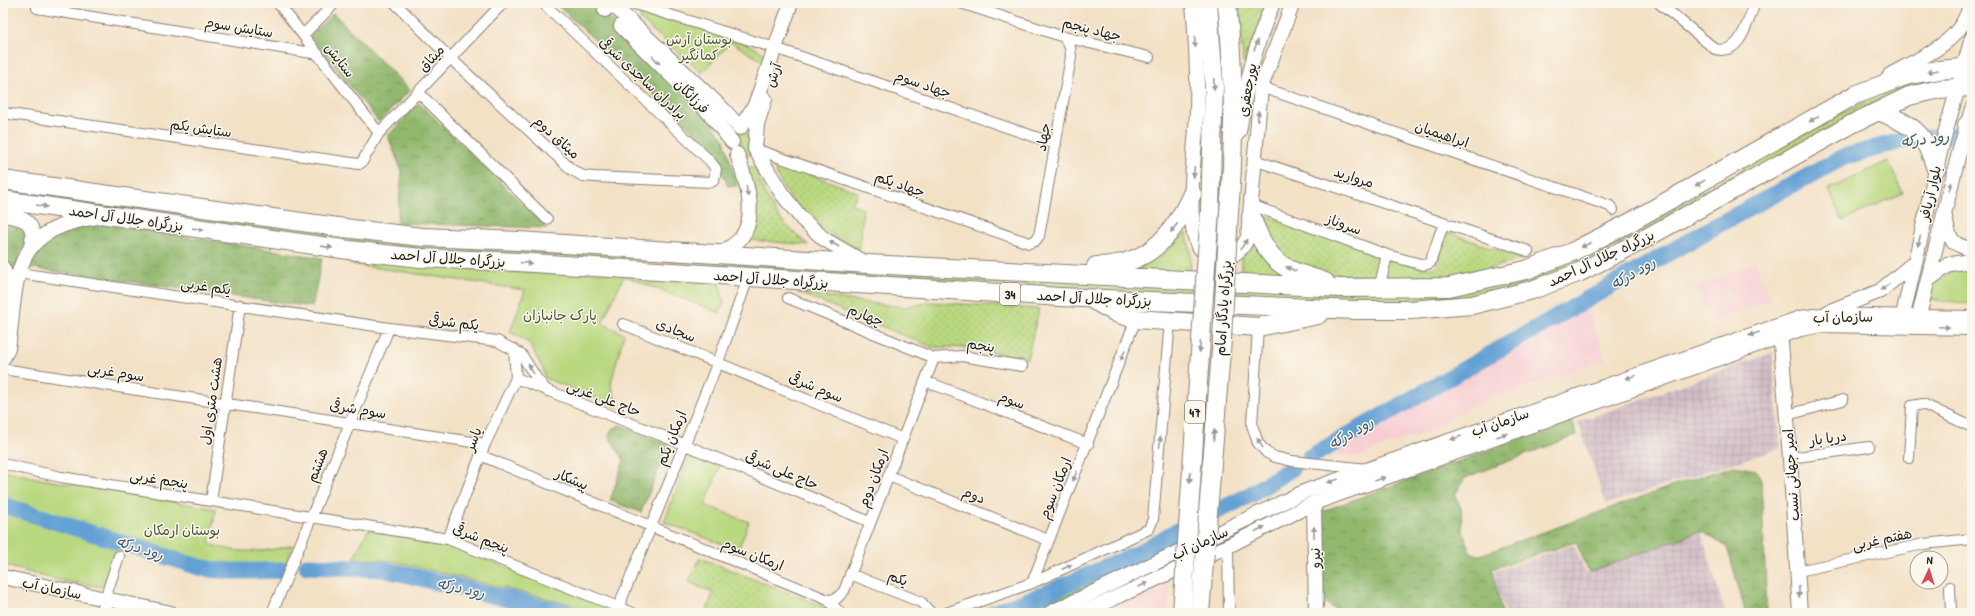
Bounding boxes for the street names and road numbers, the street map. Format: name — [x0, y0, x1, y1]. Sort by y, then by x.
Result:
street label: ستایش سوم — [203, 12, 275, 44]
street label: جهاد پنجم — [1060, 12, 1124, 47]
street label: برادران ساجدی شرقی — [595, 32, 691, 123]
street label: ستایش — [321, 38, 360, 81]
street label: میثاق — [413, 40, 448, 75]
street label: آرش — [760, 60, 786, 90]
street label: پورجعفری — [1232, 62, 1262, 118]
street label: جهاد سوم — [891, 65, 954, 105]
street label: فرزانگان — [671, 74, 714, 117]
street label: میثاق دوم — [529, 111, 585, 164]
street label: ستایش یکم — [169, 114, 233, 143]
street label: ابراهیمیان — [1413, 115, 1472, 152]
street label: جهاد — [1031, 121, 1054, 153]
street label: مروارید — [1332, 161, 1376, 192]
street label: بلوار آریافر — [1914, 163, 1945, 223]
street label: جهاد یکم — [872, 166, 928, 203]
street label: بزرگراه جلال آل احمد — [68, 200, 185, 235]
street label: سروناز — [1323, 208, 1364, 239]
street label: بزرگراه جلال آل احمد — [1544, 225, 1657, 291]
street label: بزرگراه جلال آل احمد — [390, 244, 506, 271]
street label: بزرگراه یادگار امام — [1210, 260, 1237, 357]
street label: بزرگراه جلال آل احمد — [713, 265, 829, 292]
street label: یکم غربی — [179, 273, 232, 300]
road number: 34 — [1000, 283, 1020, 305]
street label: بزرگراه جلال آل احمد — [1036, 285, 1152, 310]
street label: چهارم — [845, 299, 887, 332]
street label: سازمان آب — [1813, 306, 1873, 327]
street label: یکم شرقی — [428, 309, 480, 336]
street label: سجادی — [654, 313, 699, 346]
street label: پنجم — [965, 333, 996, 358]
street label: هشت‌ متری اول — [195, 356, 226, 446]
street label: سوم غربی — [86, 358, 146, 388]
street label: سوم شرقی — [785, 367, 846, 409]
street label: حاج علی غربی — [564, 375, 644, 421]
street label: سوم — [995, 386, 1028, 416]
street label: سوم شرقی — [328, 395, 388, 425]
road number: 47 — [1185, 401, 1205, 423]
street label: سازمان آب — [1468, 403, 1531, 440]
street label: ارمکان یکم — [651, 407, 692, 469]
street label: یاسر — [459, 424, 486, 455]
street label: دریا بار — [1807, 426, 1848, 450]
street label: امیر جهانی نسب — [1778, 428, 1803, 522]
street label: هشتم — [301, 445, 334, 485]
street label: حاج علی شرقی — [742, 446, 822, 494]
street label: ارمکان دوم — [853, 446, 894, 510]
street label: ارمکان سوم — [1034, 454, 1078, 523]
street label: پیشکار — [552, 463, 592, 495]
street label: پنجم غربی — [128, 465, 190, 494]
street label: دوم — [959, 481, 988, 509]
street label: پنجم شرقی — [450, 518, 512, 559]
street label: سازمان آب — [1169, 521, 1231, 564]
street label: هفتم غربی — [1850, 523, 1914, 556]
street label: ارمکان سوم — [718, 533, 787, 577]
street label: نیرو — [1305, 548, 1324, 569]
street label: یکم — [885, 565, 911, 592]
street label: سازمان آب — [21, 572, 83, 603]

